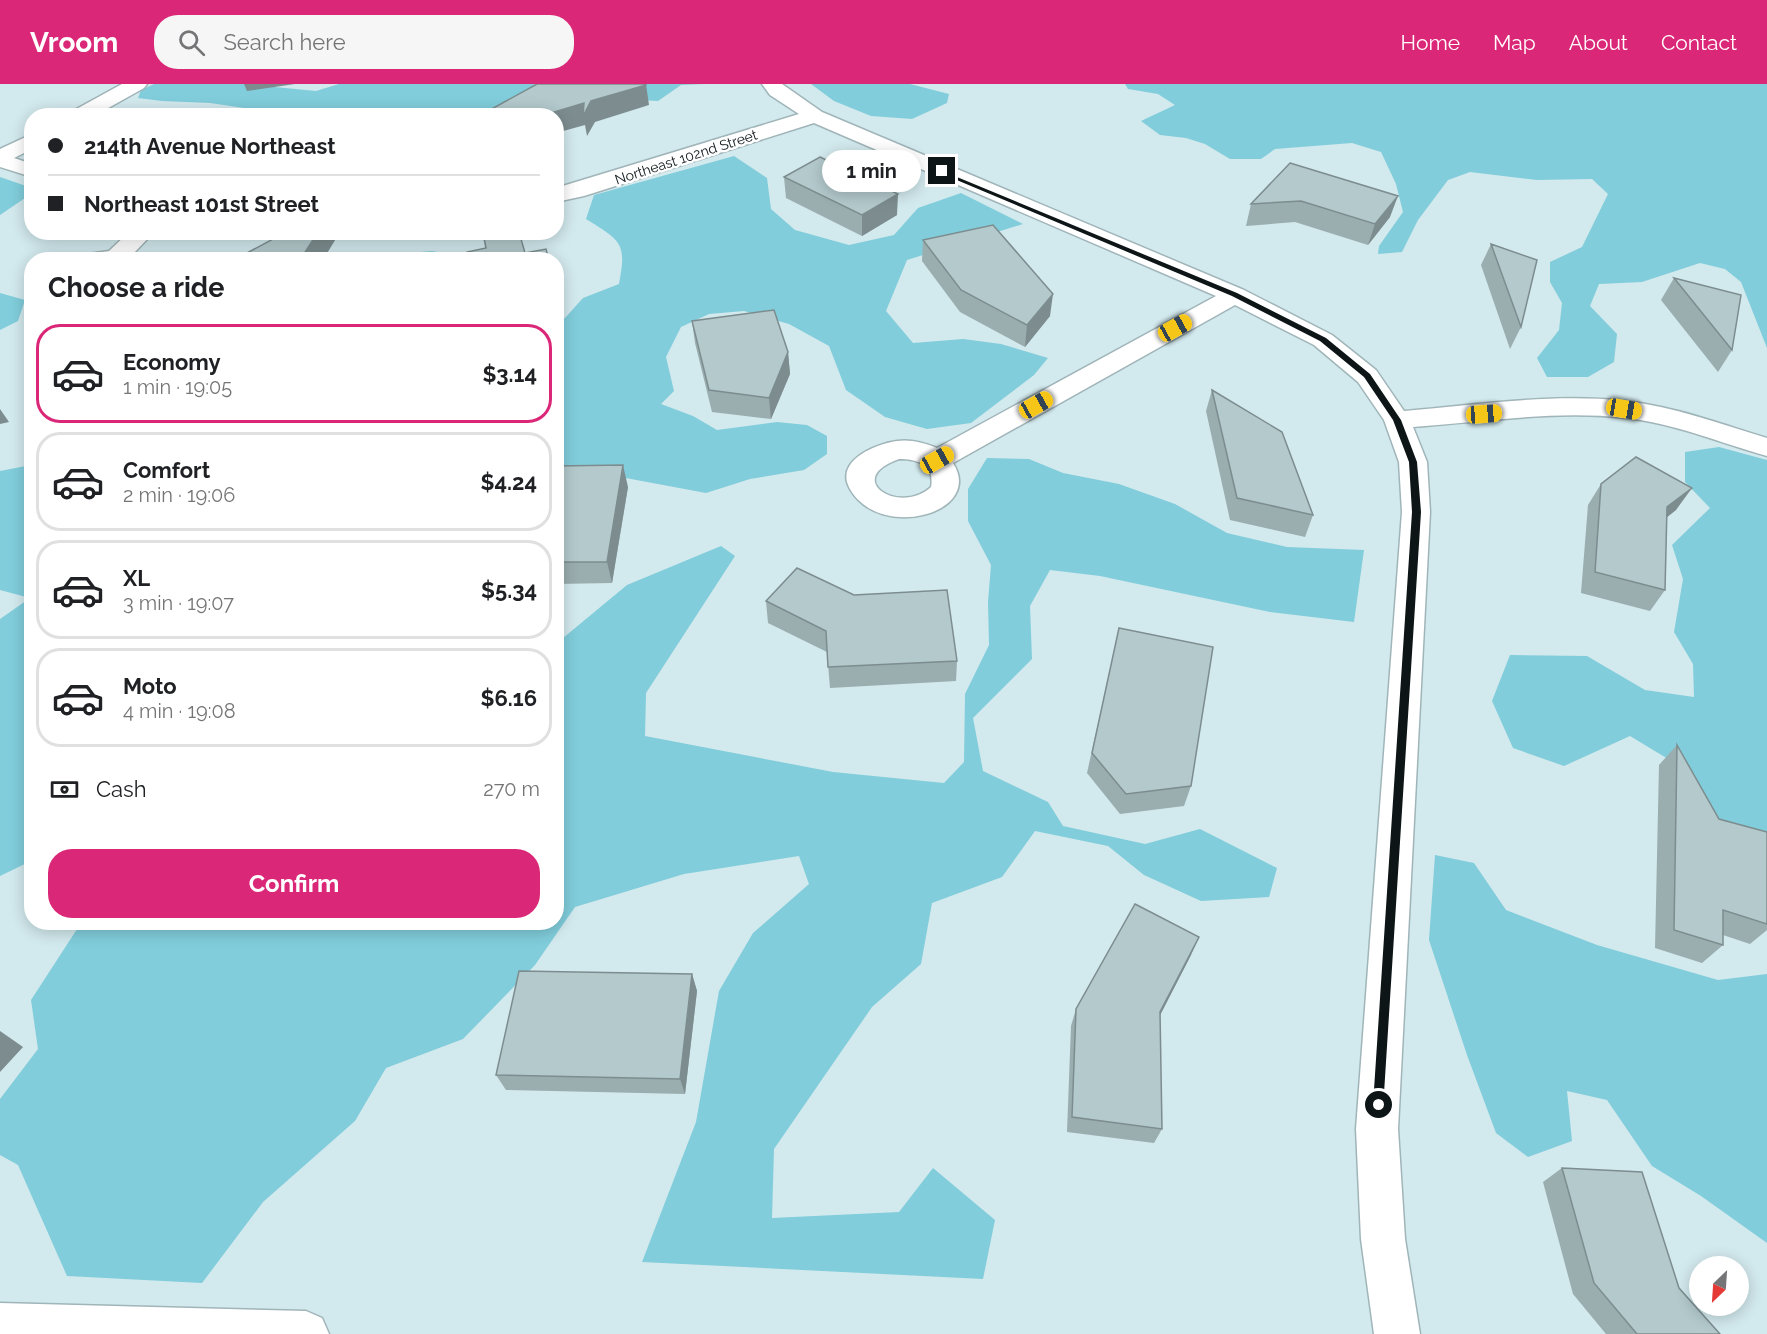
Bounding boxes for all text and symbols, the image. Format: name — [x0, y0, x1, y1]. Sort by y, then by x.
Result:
search box — [154, 15, 574, 69]
text: Vroom — [30, 26, 118, 59]
icon: search — [175, 26, 208, 59]
text: Search here — [223, 29, 346, 55]
text: Home — [1401, 30, 1460, 55]
text: Map — [1493, 30, 1536, 55]
text: About — [1569, 30, 1628, 55]
text: Contact — [1661, 30, 1737, 55]
street label: Northeast 102nd Street — [613, 126, 760, 188]
text: 214th Avenue Northeast — [84, 133, 336, 159]
callout: 1 min — [822, 150, 921, 192]
route end — [928, 157, 955, 184]
text: 1 min — [846, 159, 897, 183]
text: Northeast 101st Street — [84, 191, 319, 217]
text: Choose a ride — [48, 272, 224, 303]
car — [1155, 311, 1195, 345]
icon: car — [51, 347, 105, 401]
text: Economy — [123, 349, 221, 375]
text: $3.14 — [483, 361, 537, 387]
text: 1 min · 19:05 — [123, 375, 232, 399]
car — [1016, 388, 1056, 422]
car — [1605, 397, 1643, 421]
car — [1465, 404, 1503, 424]
car — [917, 443, 957, 477]
icon: car — [51, 455, 105, 509]
text: Comfort — [123, 457, 210, 483]
text: $4.24 — [481, 469, 537, 495]
text: 2 min · 19:06 — [123, 483, 235, 507]
icon: car — [51, 563, 105, 617]
text: XL — [123, 565, 150, 591]
text: $5.34 — [481, 577, 537, 603]
text: 3 min · 19:07 — [123, 591, 234, 615]
icon: car — [51, 671, 105, 725]
text: Moto — [123, 673, 177, 699]
text: $6.16 — [481, 685, 537, 711]
text: 4 min · 19:08 — [123, 699, 236, 723]
icon: cash — [48, 773, 81, 806]
text: Cash — [96, 776, 147, 802]
text: 270 m — [483, 777, 540, 801]
button: Confirm — [48, 849, 540, 918]
route start — [1365, 1091, 1392, 1118]
north arrow — [1689, 1256, 1749, 1316]
map controls — [1689, 1256, 1749, 1316]

